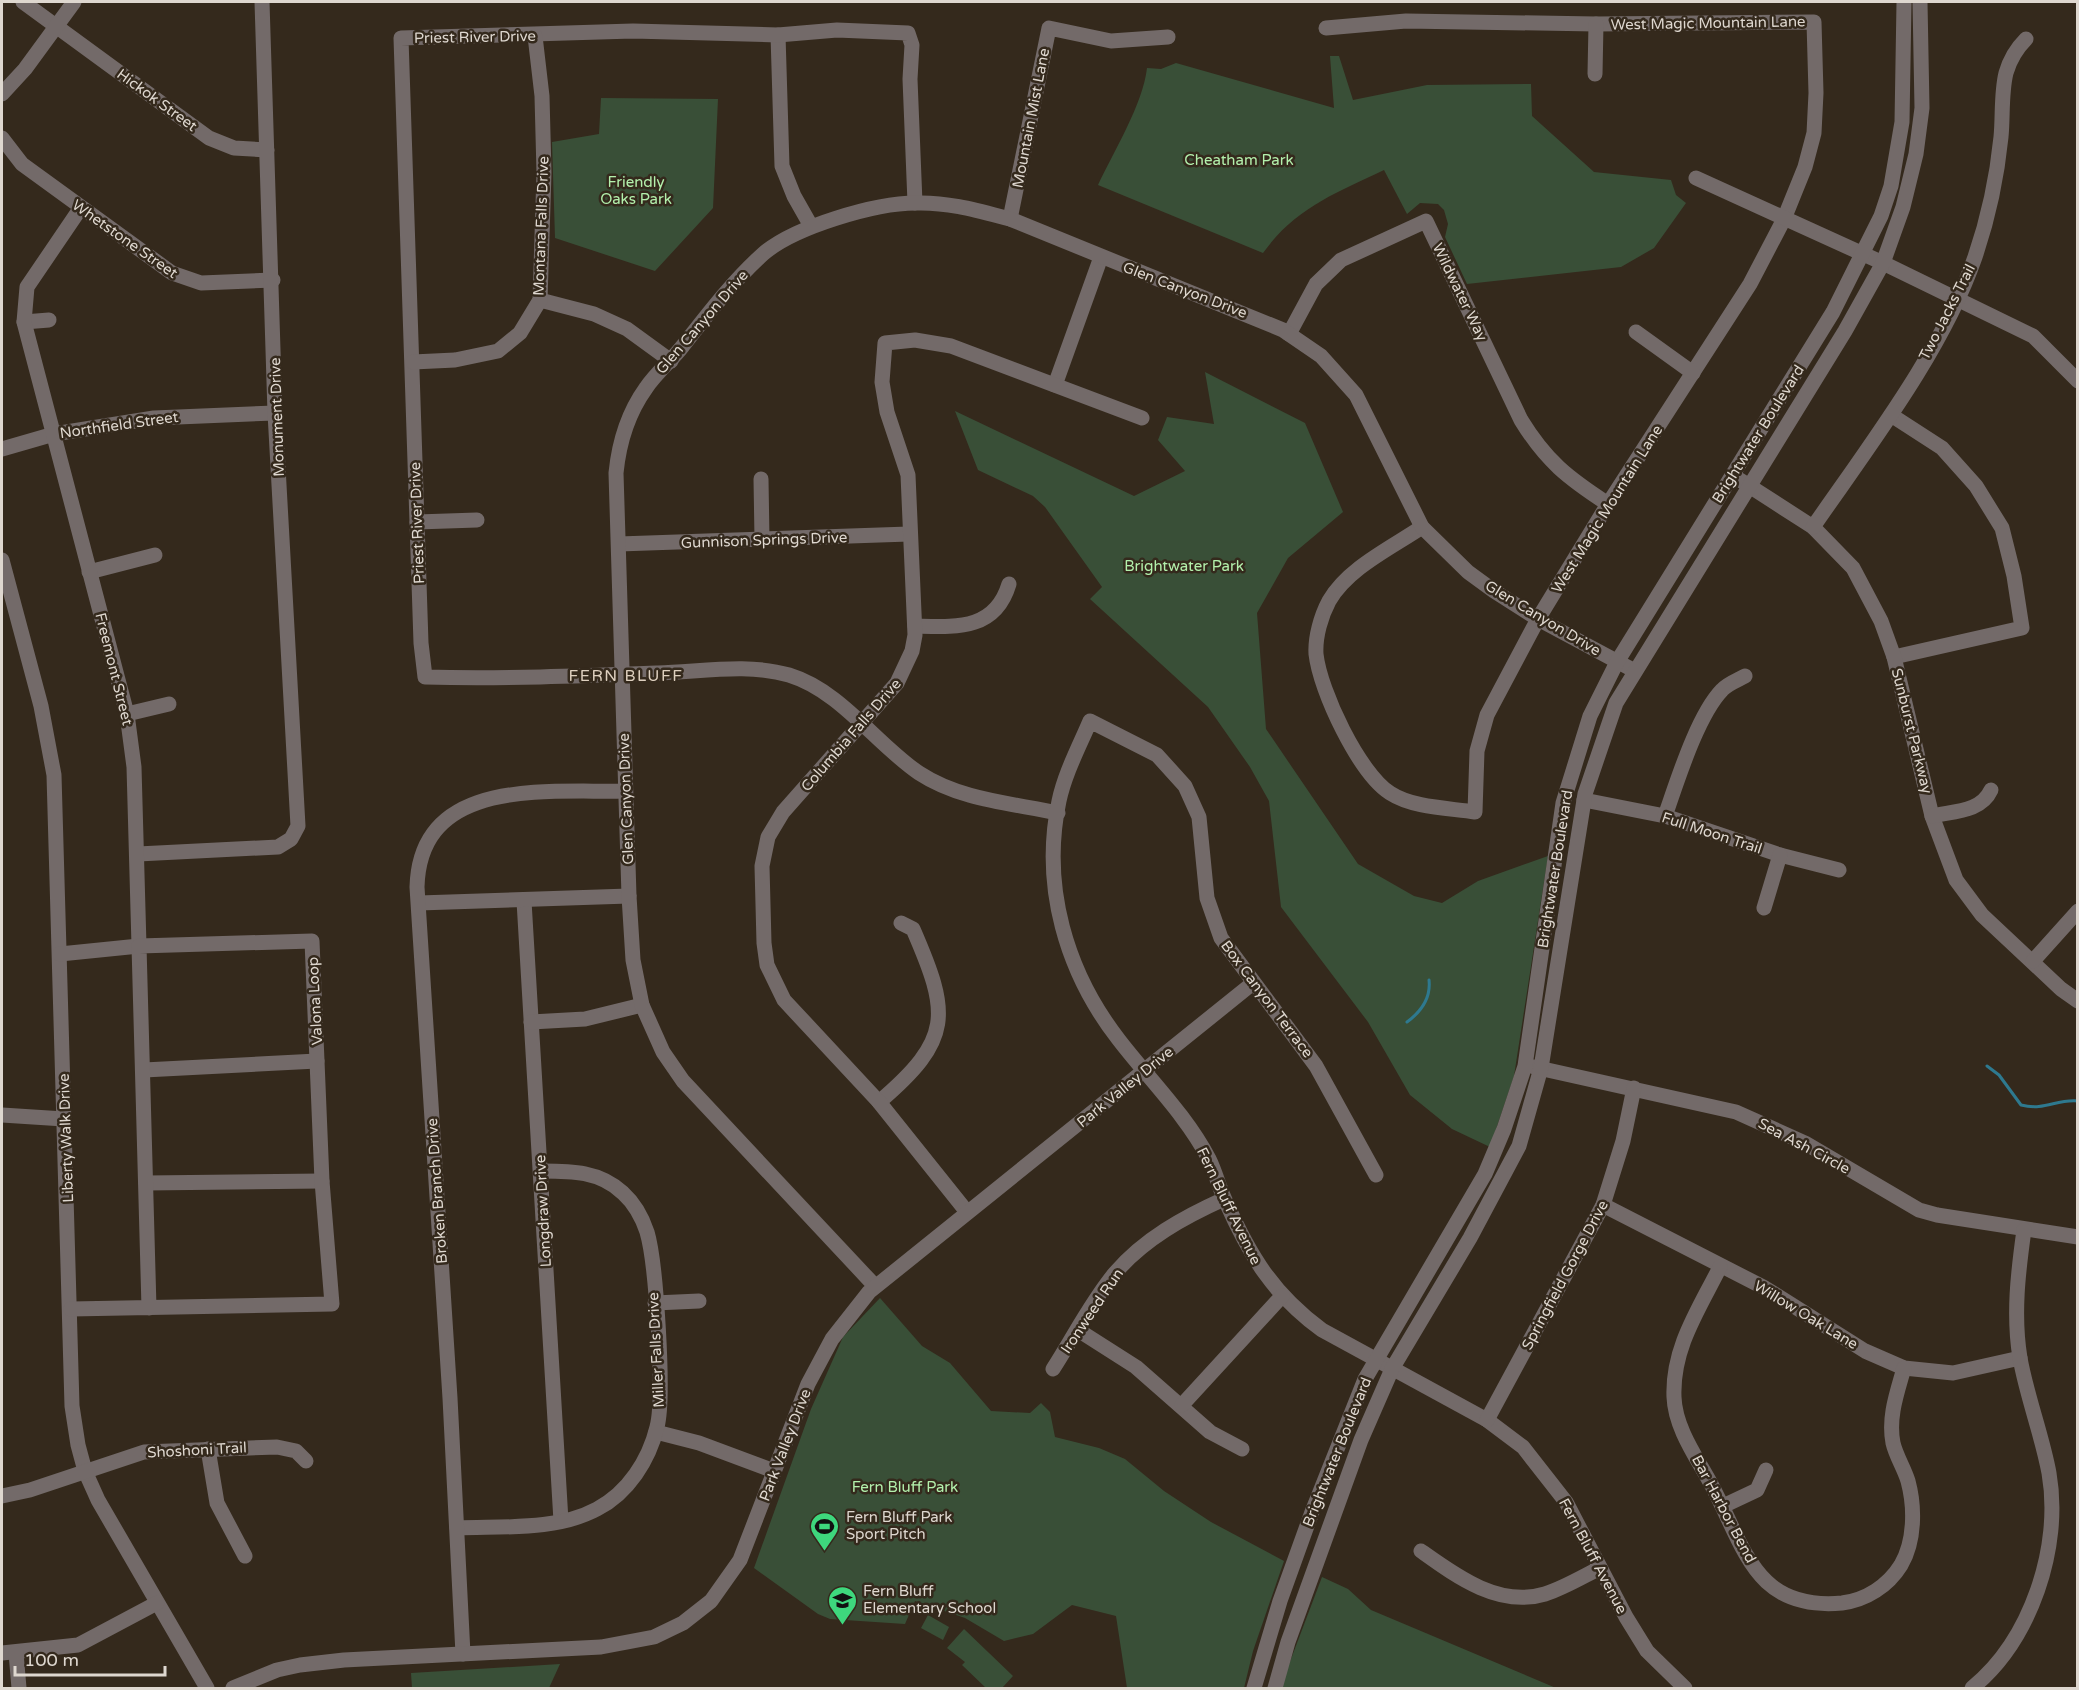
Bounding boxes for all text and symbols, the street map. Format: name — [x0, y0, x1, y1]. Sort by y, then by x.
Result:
street label: West Magic Mountain Lane — [1610, 12, 1806, 34]
street label: Priest River Drive — [414, 27, 536, 47]
street label: Mountain Mist Lane — [1009, 47, 1053, 189]
street label: Hickok Street — [113, 65, 201, 135]
park label: Cheatham Park — [1184, 151, 1294, 169]
street label: Montana Falls Drive — [530, 156, 552, 296]
park label: Friendly Oaks Park — [600, 173, 672, 208]
street label: Whetstone Street — [69, 196, 181, 282]
street label: Wildwater Way — [1429, 240, 1491, 344]
street label: Glen Canyon Drive — [1120, 258, 1250, 322]
street label: Two Jacks Trail — [1915, 261, 1979, 363]
street label: Glen Canyon Drive — [652, 266, 752, 378]
street label: Monument Drive — [266, 357, 288, 477]
street label: Brightwater Boulevard — [1708, 362, 1808, 506]
street label: Northfield Street — [59, 408, 180, 442]
street label: West Magic Mountain Lane — [1548, 422, 1666, 596]
street label: Priest River Drive — [406, 462, 428, 584]
street label: Gunnison Springs Drive — [680, 528, 848, 552]
park label: Brightwater Park — [1124, 557, 1244, 575]
street label: Glen Canyon Drive — [1482, 576, 1604, 660]
street label: Freemont Street — [91, 611, 137, 728]
district label: FERN BLUFF — [569, 666, 683, 686]
street label: Sunburst Parkway — [1888, 666, 1936, 796]
street label: Columbia Falls Drive — [797, 675, 905, 795]
street label: Glen Canyon Drive — [615, 733, 637, 865]
street label: Brightwater Boulevard — [1534, 789, 1576, 949]
street label: Full Moon Trail — [1660, 808, 1764, 858]
street label: Box Canyon Terrace — [1217, 937, 1317, 1061]
street label: Valona Loop — [304, 956, 326, 1046]
street label: Park Valley Drive — [1073, 1043, 1177, 1131]
street label: Liberty Walk Drive — [55, 1073, 77, 1203]
street label: Sea Ash Circle — [1755, 1114, 1853, 1178]
street label: Broken Branch Drive — [423, 1118, 451, 1264]
street label: Fern Bluff Avenue — [1193, 1144, 1265, 1268]
street label: Longdraw Drive — [531, 1154, 555, 1268]
street label: Springfield Gorge Drive — [1518, 1197, 1612, 1353]
street label: Ironweed Run — [1057, 1265, 1127, 1357]
street label: Willow Oak Lane — [1751, 1277, 1861, 1353]
street label: Miller Falls Drive — [644, 1292, 668, 1408]
street label: Brightwater Boulevard — [1299, 1375, 1375, 1529]
street label: Park Valley Drive — [755, 1386, 815, 1504]
street label: Shoshoni Trail — [147, 1438, 247, 1462]
street label: Bar Harbor Bend — [1688, 1452, 1760, 1566]
park label: Fern Bluff Park — [852, 1478, 958, 1496]
street label: Fern Bluff Avenue — [1555, 1495, 1631, 1617]
place label: Fern Bluff Park Sport Pitch — [846, 1508, 953, 1543]
sports icon: Fern Bluff Park Sport Pitch — [809, 1510, 841, 1552]
place label: Fern Bluff Elementary School — [863, 1582, 996, 1617]
school or university icon: Fern Bluff Elementary School — [826, 1584, 858, 1626]
scale bar — [15, 1639, 165, 1677]
text: 100 m — [24, 1649, 79, 1671]

